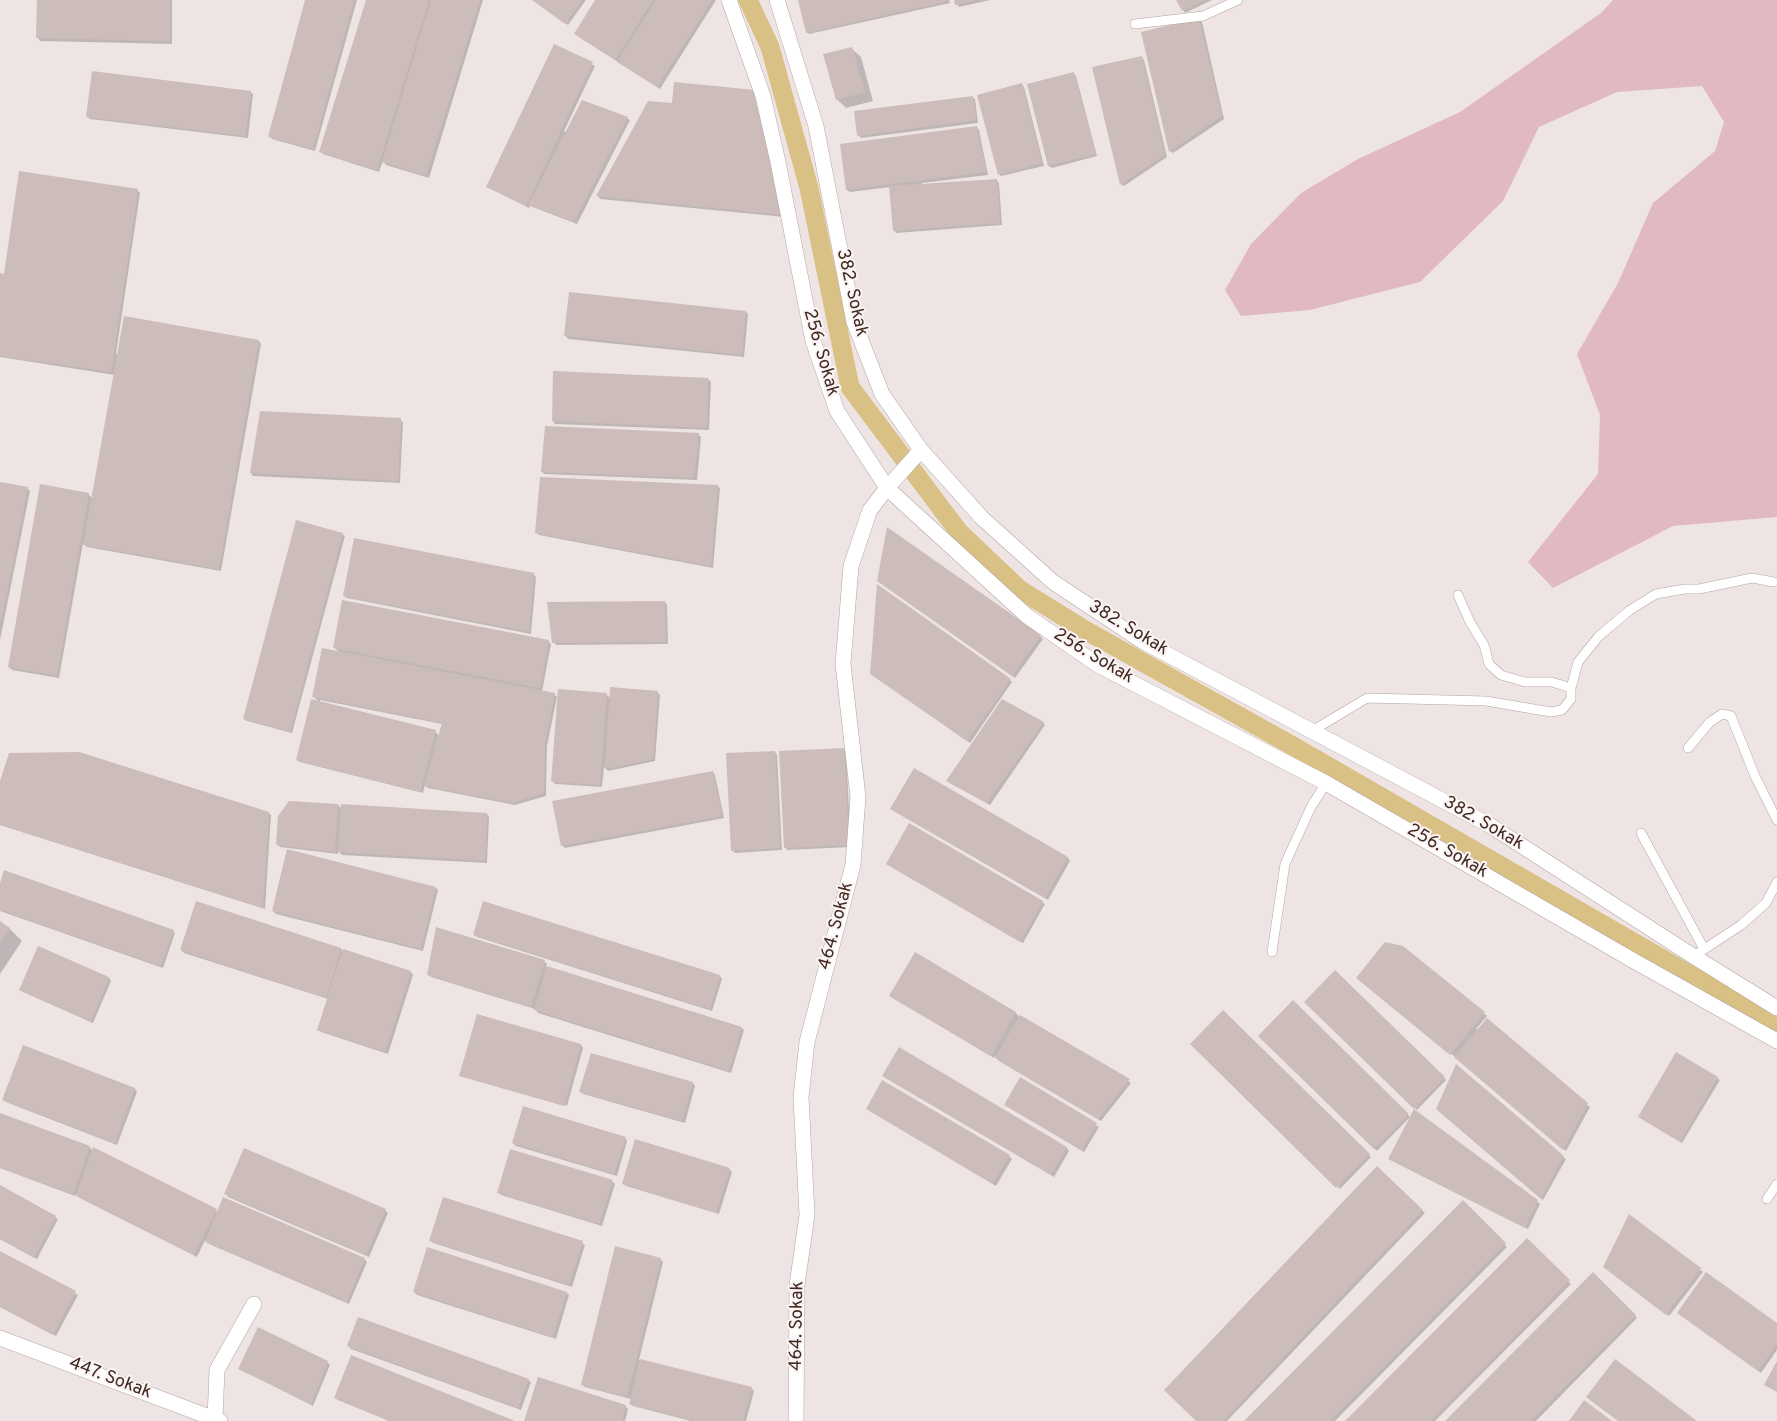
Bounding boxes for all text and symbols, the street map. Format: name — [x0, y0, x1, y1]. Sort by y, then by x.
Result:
street label: 382. Sokak — [830, 247, 872, 339]
street label: 256. Sokak — [797, 307, 843, 399]
street label: 382. Sokak — [1084, 597, 1172, 661]
street label: 256. Sokak — [1049, 625, 1137, 689]
street label: 382. Sokak — [1439, 792, 1527, 856]
street label: 256. Sokak — [1403, 820, 1491, 884]
street label: 464. Sokak — [815, 880, 859, 972]
street label: 464. Sokak — [786, 1281, 810, 1371]
street label: 447. Sokak — [66, 1353, 154, 1405]

